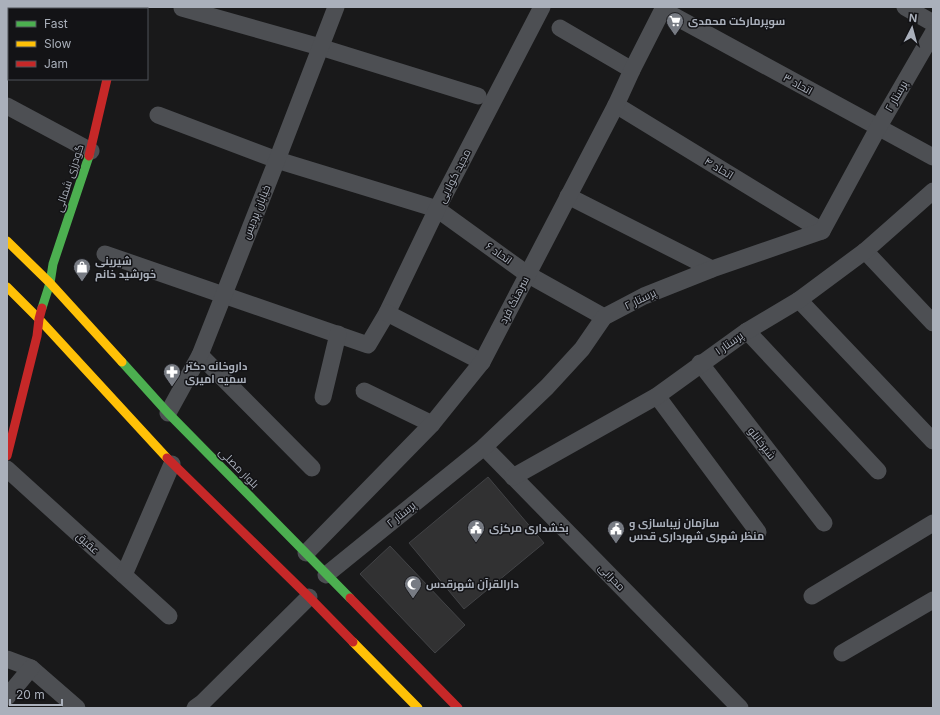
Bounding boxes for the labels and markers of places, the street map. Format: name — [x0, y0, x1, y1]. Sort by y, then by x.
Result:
supermarket icon: سوپرمارکت محمدی — [665, 11, 685, 36]
place label: سوپرمارکت محمدی — [688, 14, 785, 30]
place label: شیرینی خورشید خانم — [95, 254, 156, 282]
shop icon: شیرینی خورشید خانم — [72, 257, 92, 282]
place label: داروخانه دکتر سمیه امیری — [184, 359, 247, 386]
pharmacy icon: داروخانه دکتر سمیه امیری — [162, 362, 182, 387]
place label: سازمان زیباسازی و منظر شهری شهرداری قدس — [629, 516, 764, 544]
public building icon: بخشداری مرکزی — [466, 518, 486, 543]
public building icon: سازمان زیباسازی و منظر شهری شهرداری قدس — [606, 519, 626, 544]
place label: بخشداری مرکزی — [489, 521, 569, 535]
mosque icon: دارالقرآن شهرقدس — [403, 574, 423, 599]
place label: دارالقرآن شهرقدس — [426, 577, 519, 592]

